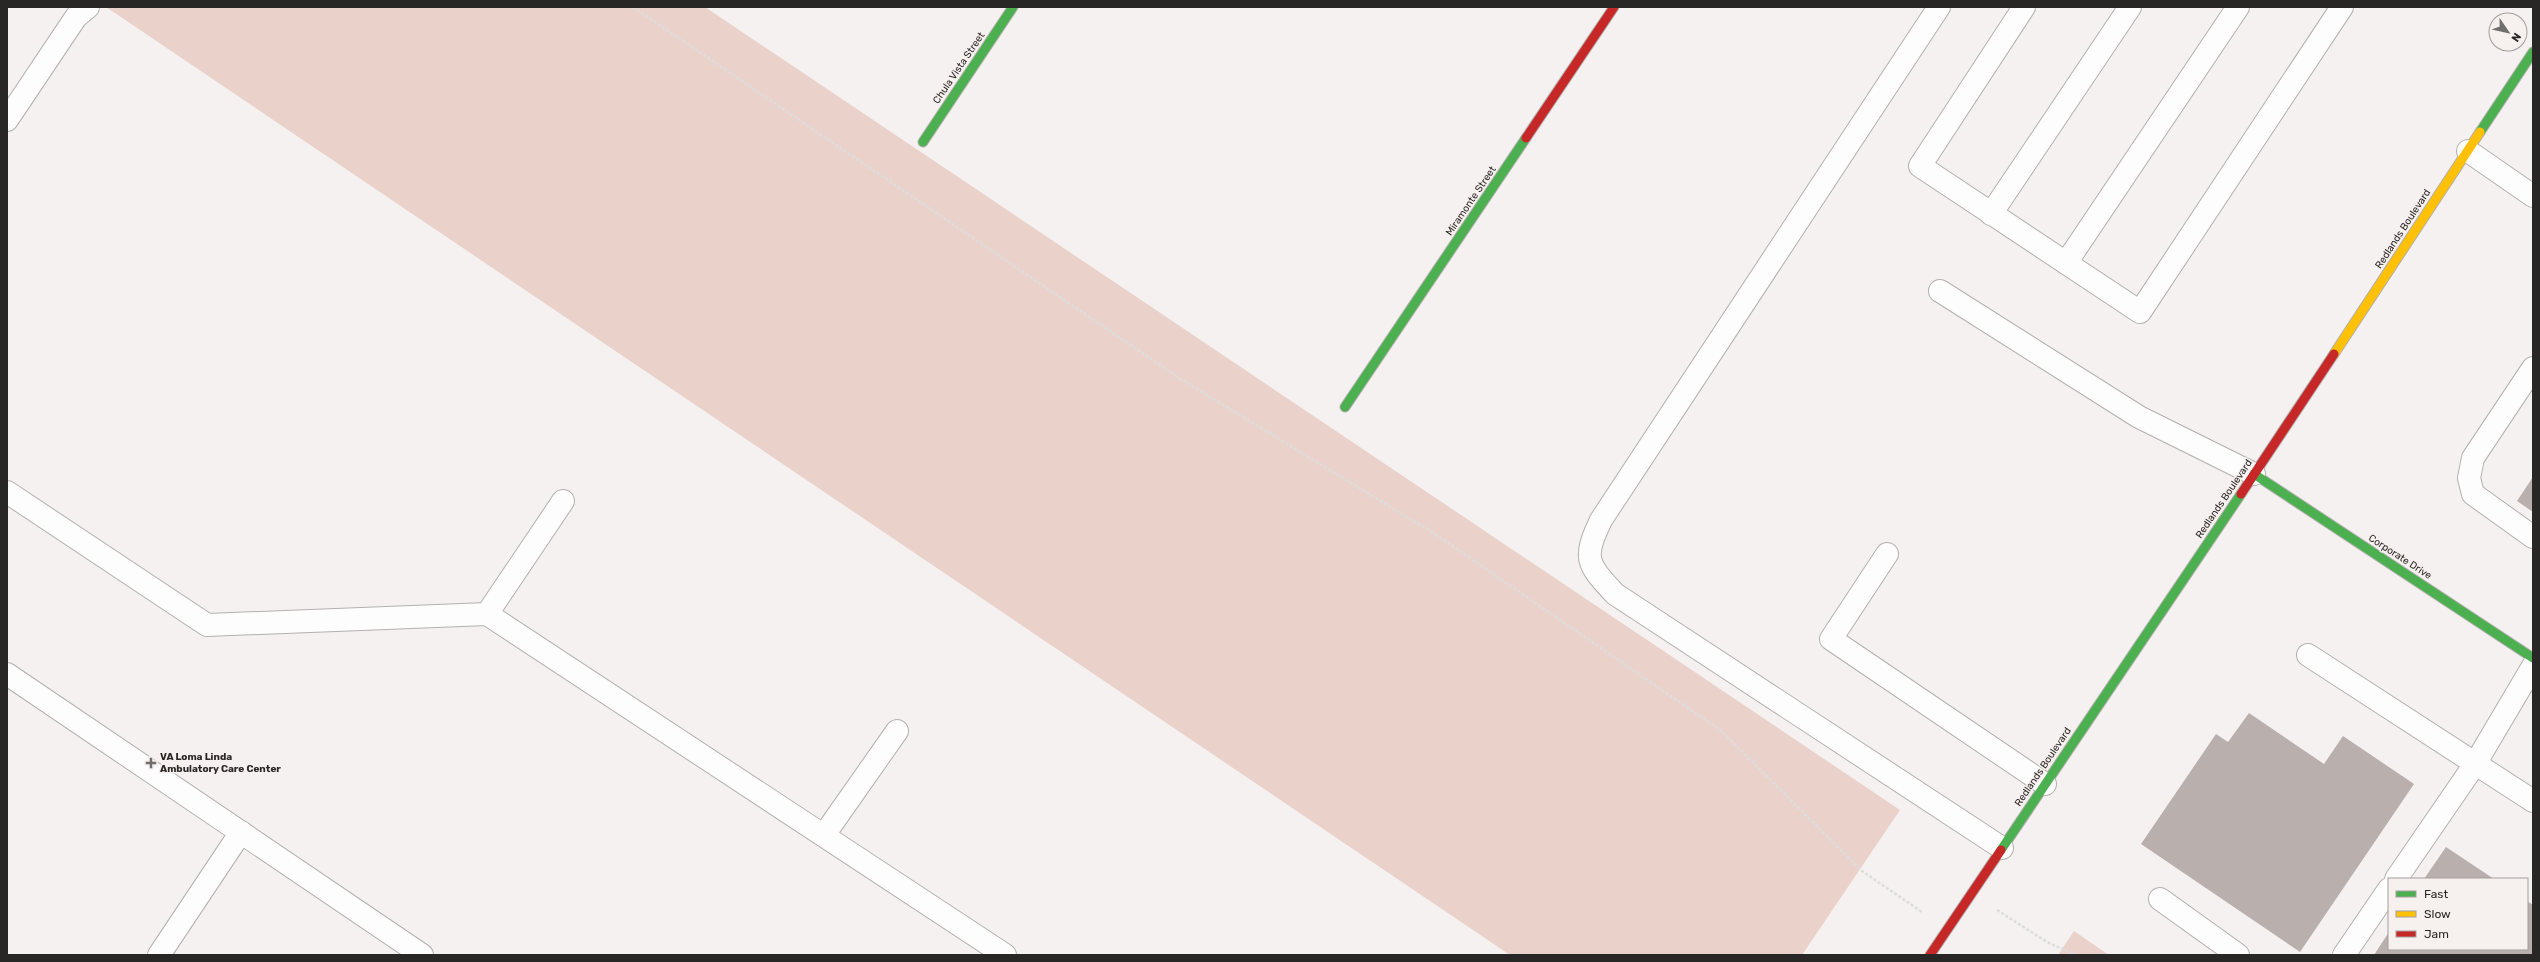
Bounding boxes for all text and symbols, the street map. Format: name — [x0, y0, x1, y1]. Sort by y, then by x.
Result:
north arrow — [2488, 12, 2528, 52]
street label: Chula Vista Street — [931, 30, 987, 106]
text: N — [2508, 30, 2523, 44]
street label: Miramonte Street — [1443, 164, 1499, 238]
street label: Redlands Boulevard — [2373, 187, 2433, 271]
street label: Redlands Boulevard — [2193, 457, 2255, 541]
street label: Corporate Drive — [2366, 532, 2434, 582]
street label: Redlands Boulevard — [2012, 725, 2074, 809]
place label: VA Loma Linda Ambulatory Care Center — [160, 751, 281, 775]
marker: VA Loma Linda Ambulatory Care Center — [145, 757, 157, 769]
legend — [2388, 878, 2528, 950]
text: Fast — [2424, 887, 2448, 901]
text: Slow — [2424, 907, 2451, 921]
text: Jam — [2424, 927, 2449, 941]

